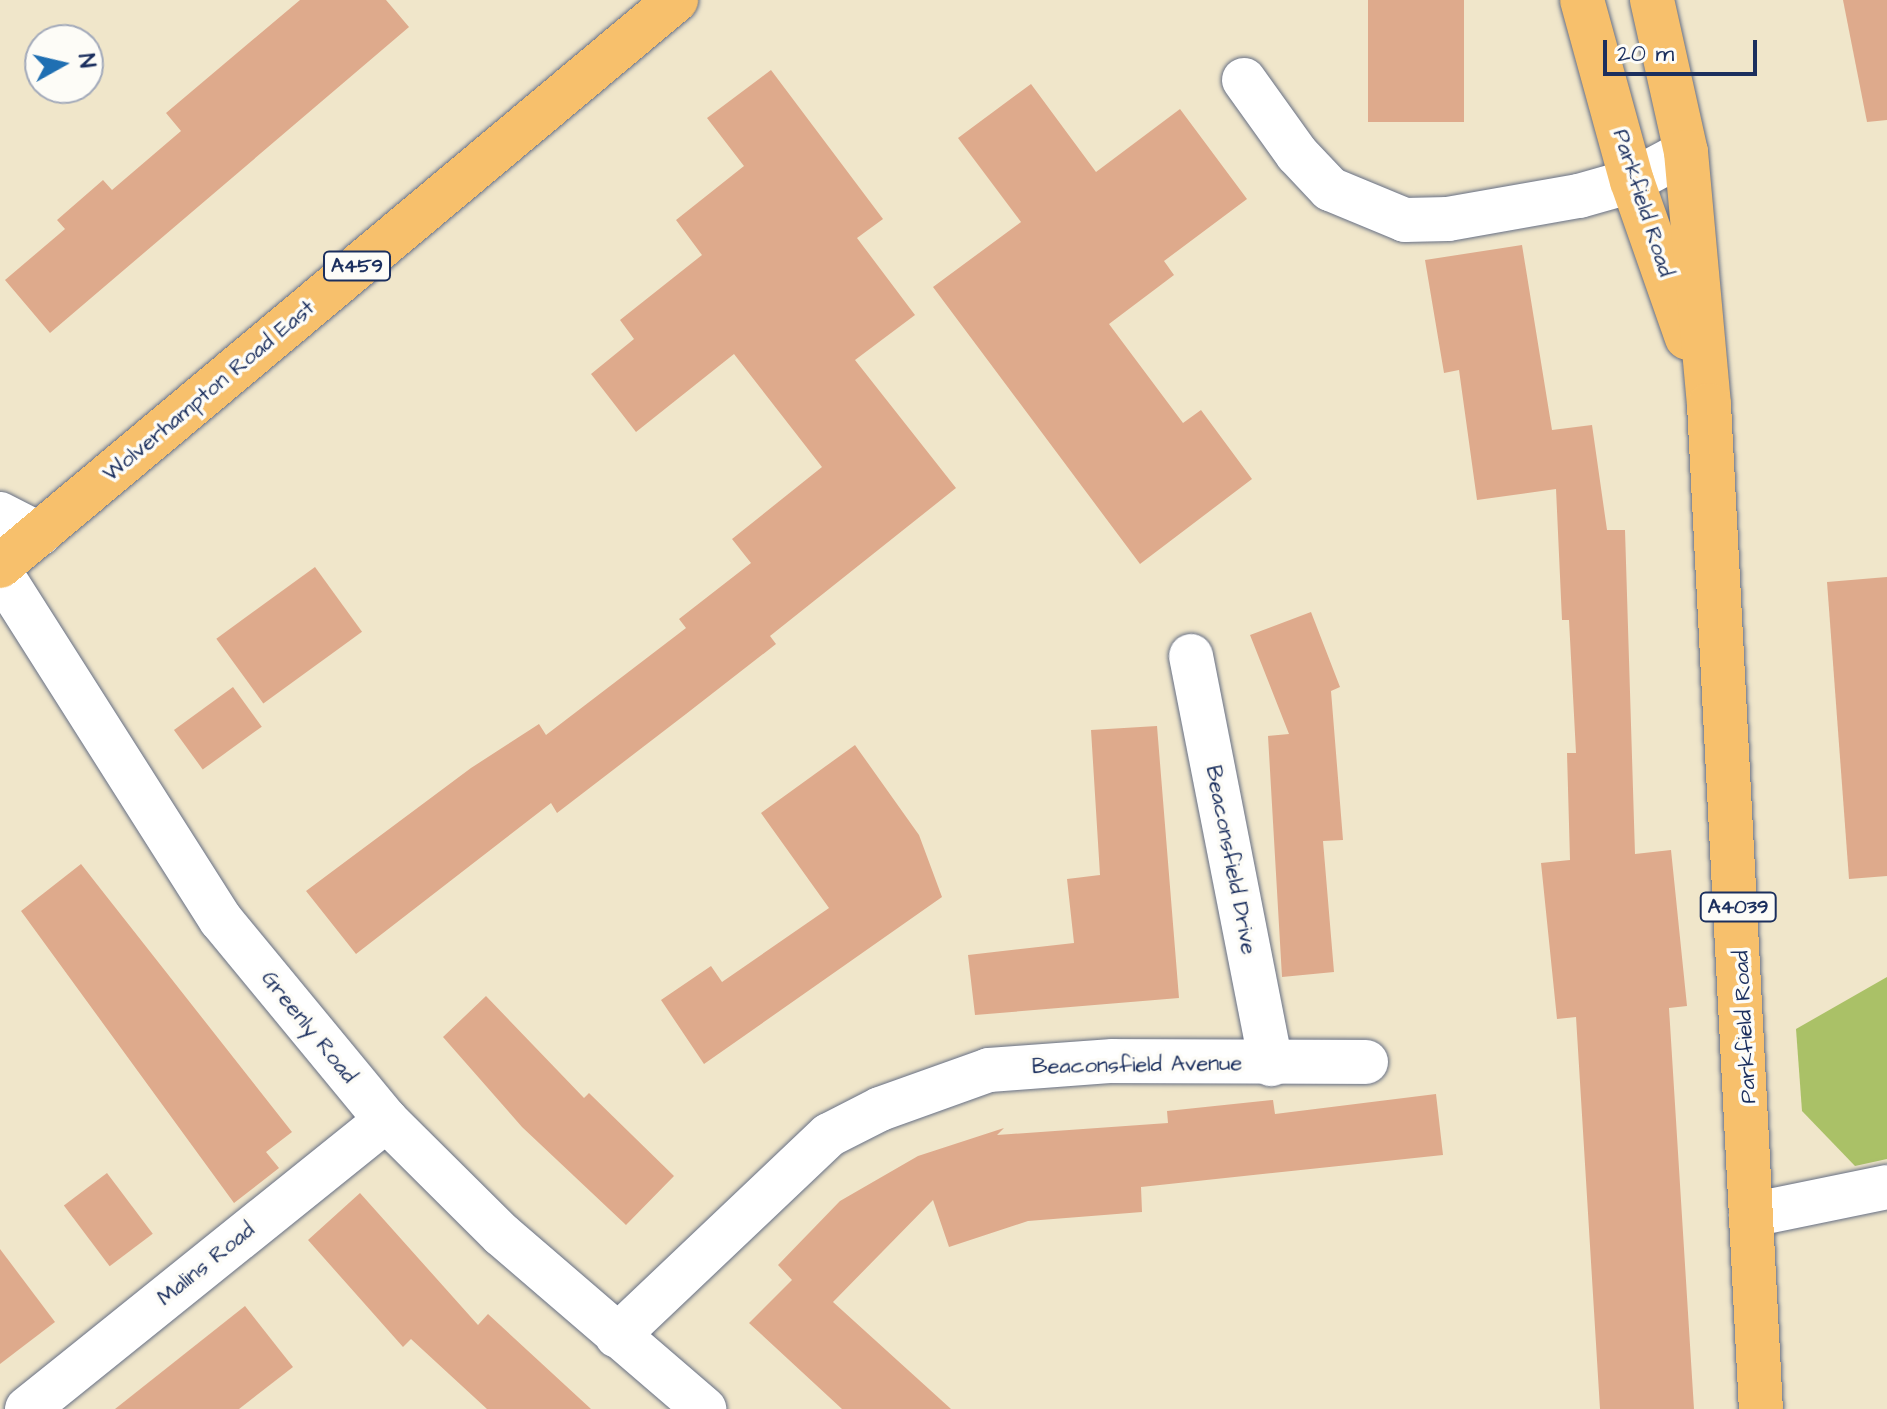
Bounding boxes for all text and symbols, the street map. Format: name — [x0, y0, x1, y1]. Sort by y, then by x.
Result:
north arrow — [24, 24, 104, 104]
scale bar — [1607, 24, 1761, 74]
text: 20 m — [1617, 37, 1674, 71]
text: N — [70, 52, 103, 70]
street label: Parkfield Road — [1607, 126, 1679, 280]
road number: A459 — [323, 250, 391, 282]
street label: Wolverhampton Road East — [98, 295, 320, 487]
street label: Beaconsfield Drive — [1200, 763, 1262, 957]
road number: A4039 — [1698, 891, 1778, 923]
street label: Parkfield Road — [1728, 950, 1762, 1104]
street label: Greenly Road — [256, 965, 362, 1089]
street label: Beaconsfield Avenue — [1032, 1050, 1242, 1080]
street label: Malins Road — [152, 1217, 260, 1311]

